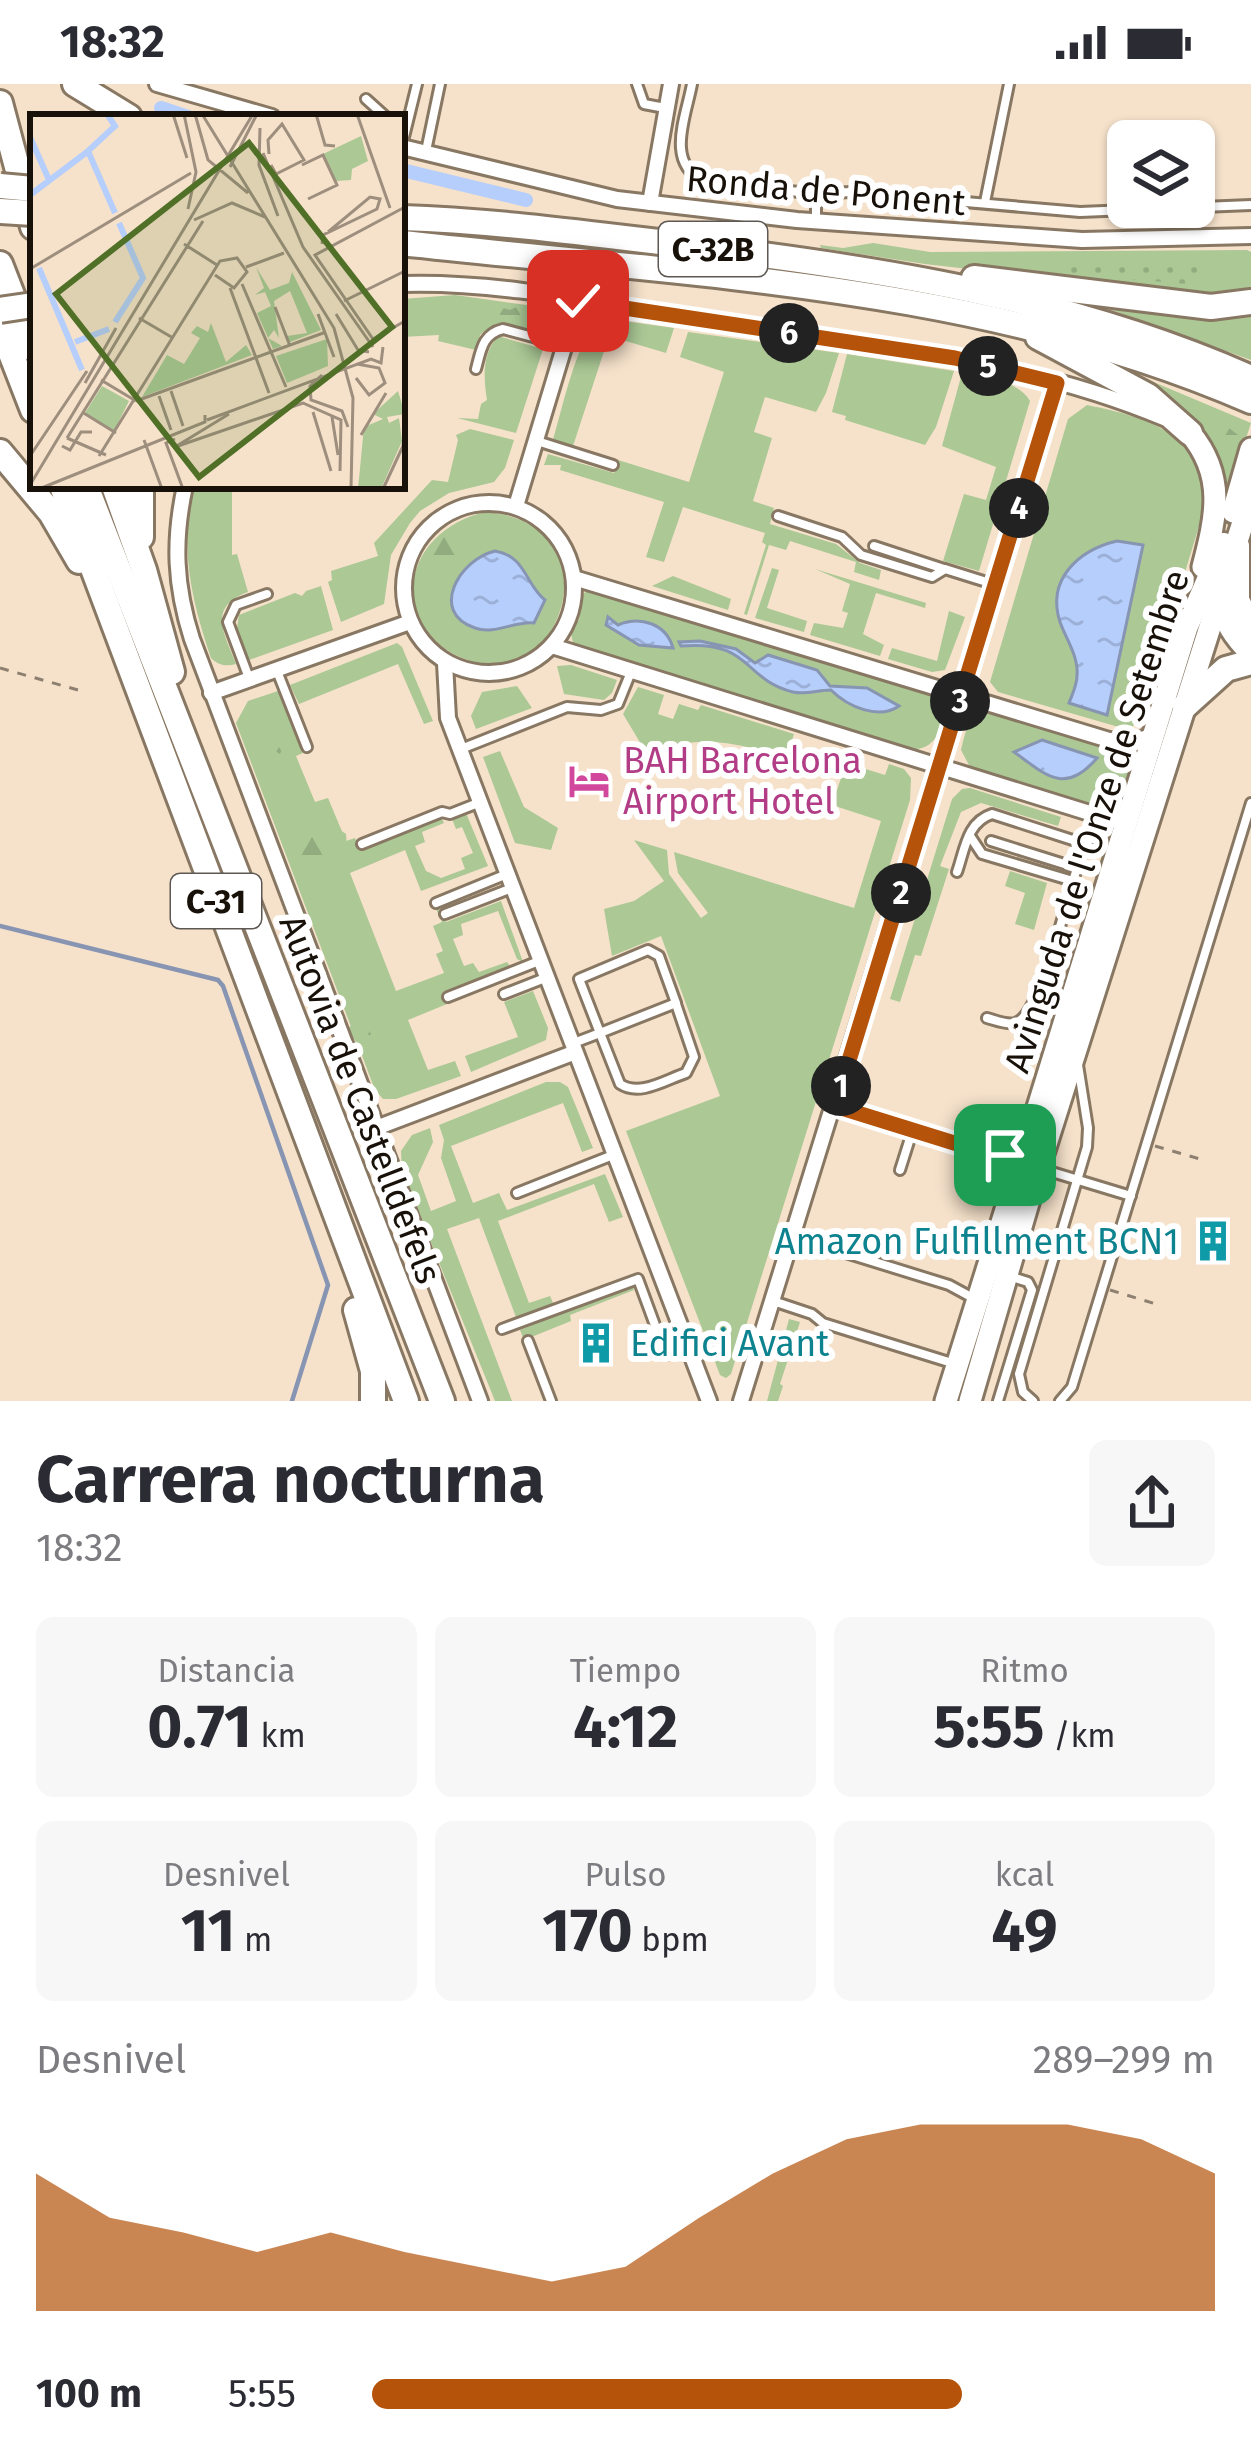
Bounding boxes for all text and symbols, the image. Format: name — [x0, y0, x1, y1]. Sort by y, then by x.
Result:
text: 18:32 — [60, 15, 165, 69]
inset map — [30, 114, 405, 489]
map controls — [1107, 120, 1215, 228]
button: layers — [1107, 120, 1215, 228]
street label: Ronda de Ponent — [684, 157, 967, 225]
road number: C-32B — [659, 222, 767, 276]
pin — [527, 250, 629, 352]
icon: check — [545, 268, 611, 334]
pin: 6 — [759, 303, 819, 363]
text: 6 — [780, 313, 798, 353]
pin: 5 — [958, 336, 1018, 396]
text: 5 — [979, 346, 997, 386]
pin: 4 — [989, 478, 1049, 538]
text: 4 — [1010, 488, 1028, 528]
street label: Avinguda de l'Onze de Setembre — [995, 565, 1199, 1078]
pin: 3 — [930, 671, 990, 731]
text: 3 — [951, 681, 969, 721]
place label: BAH Barcelona Airport Hotel — [623, 739, 862, 824]
hotel icon: BAH Barcelona Airport Hotel — [566, 758, 612, 804]
pin: 2 — [871, 863, 931, 923]
text: 2 — [892, 873, 910, 913]
road number: C-31 — [171, 874, 261, 928]
street label: Autovia de Castelldefels — [269, 909, 451, 1290]
pin: 1 — [811, 1056, 871, 1116]
text: 1 — [833, 1066, 849, 1106]
pin — [954, 1104, 1056, 1206]
icon: arrive — [972, 1122, 1038, 1188]
building icon: Amazon Fulfillment BCN1 — [1190, 1218, 1236, 1264]
place label: Amazon Fulfillment BCN1 — [775, 1220, 1179, 1264]
building icon: Edifici Avant — [573, 1320, 619, 1366]
place label: Edifici Avant — [630, 1322, 829, 1366]
text: Carrera nocturna — [36, 1440, 545, 1519]
button: share — [1089, 1440, 1215, 1566]
text: 18:32 — [36, 1525, 122, 1571]
text: Distancia — [158, 1651, 295, 1691]
text: Tiempo — [570, 1651, 681, 1691]
text: Ritmo — [980, 1651, 1069, 1691]
text: 0.71 — [147, 1691, 252, 1763]
text: 4:12 — [573, 1691, 678, 1763]
text: 5:55 — [933, 1691, 1044, 1763]
text: km — [252, 1716, 306, 1756]
text: /km — [1044, 1716, 1116, 1756]
text: Desnivel — [163, 1855, 290, 1895]
text: Pulso — [585, 1855, 666, 1895]
text: kcal — [995, 1855, 1054, 1895]
text: 11 — [181, 1895, 235, 1967]
text: 170 — [542, 1895, 633, 1967]
text: 49 — [991, 1895, 1058, 1967]
text: m — [235, 1920, 272, 1960]
text: bpm — [633, 1920, 709, 1960]
text: Desnivel — [36, 2037, 186, 2083]
text: 289–299 m — [1033, 2037, 1215, 2083]
text: 100 m — [36, 2371, 142, 2417]
text: 5:55 — [228, 2371, 296, 2417]

